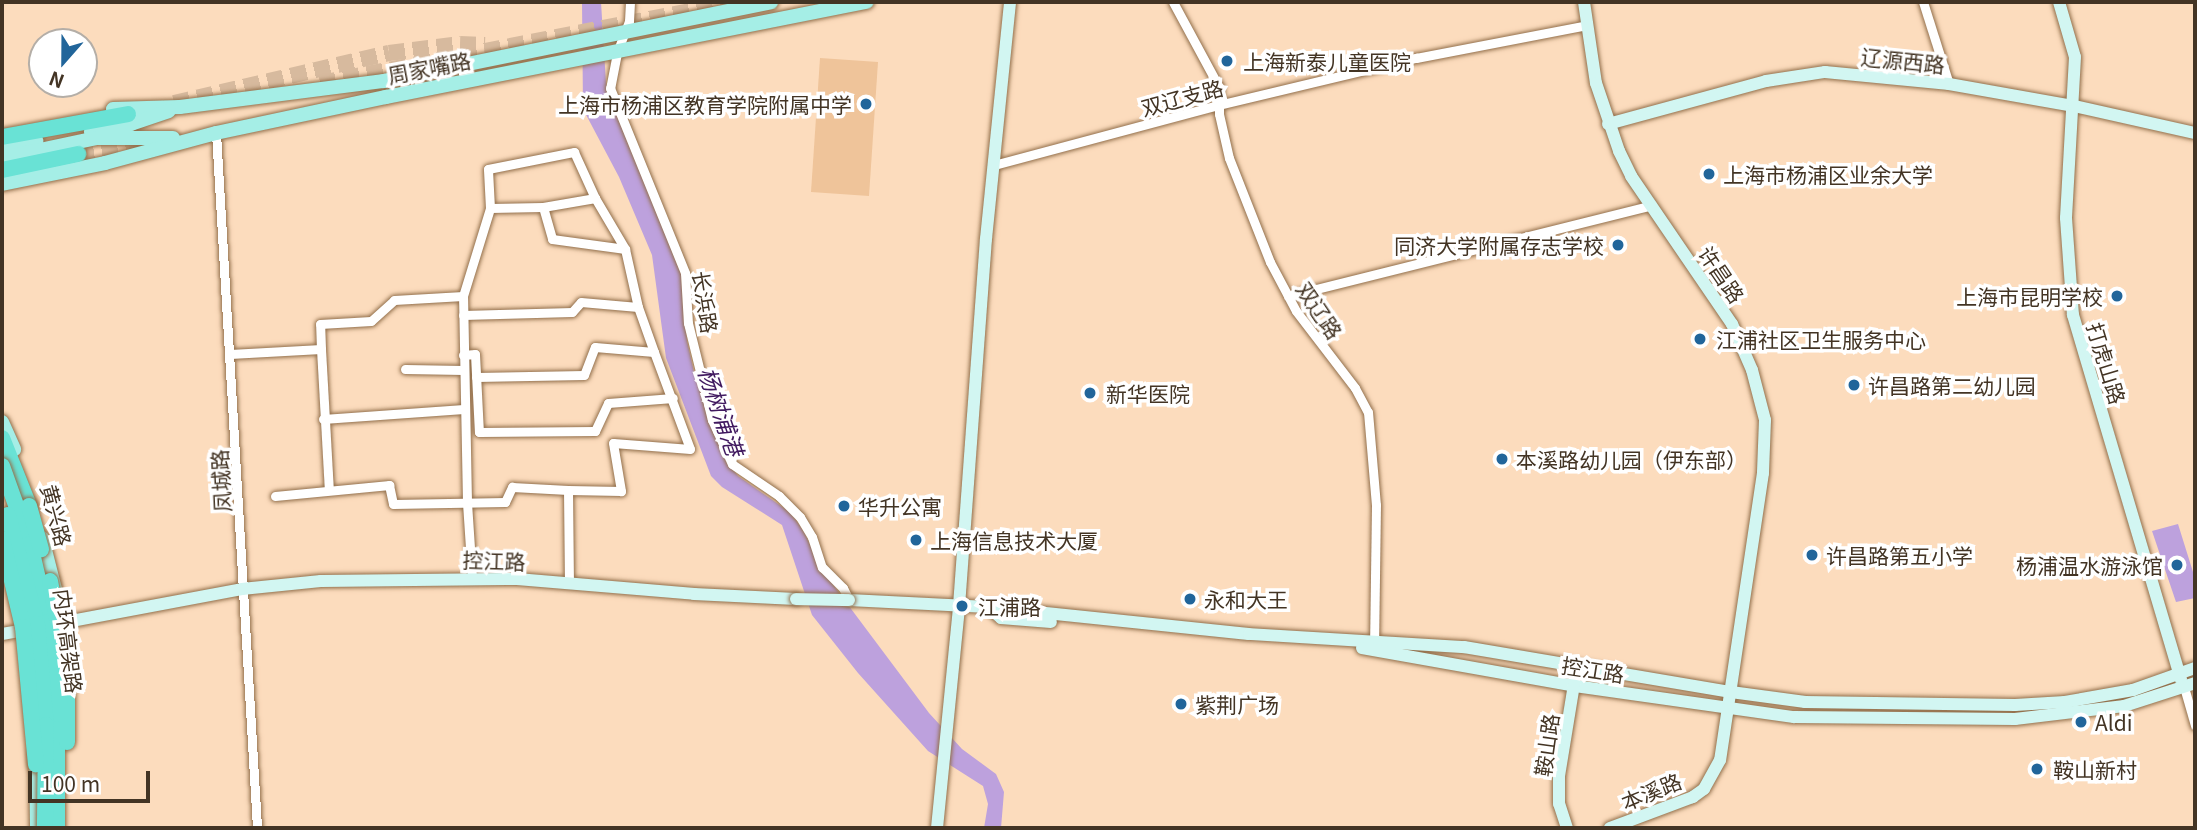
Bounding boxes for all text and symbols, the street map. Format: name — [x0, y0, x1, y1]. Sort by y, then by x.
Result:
north arrow — [28, 28, 98, 98]
street label: 辽源西路 — [1860, 43, 1946, 77]
street label: 周家嘴路 — [385, 47, 473, 87]
place label: 上海新泰儿童医院 — [1243, 48, 1411, 74]
marker: 上海新泰儿童医院 — [1217, 51, 1237, 71]
text: N — [45, 66, 68, 96]
street label: 双辽支路 — [1138, 74, 1226, 120]
place label: 上海市杨浦区教育学院附属中学 — [558, 91, 852, 117]
marker: 上海市杨浦区教育学院附属中学 — [858, 96, 874, 112]
place label: 上海市杨浦区业余大学 — [1723, 161, 1933, 187]
marker: 上海市杨浦区业余大学 — [1701, 166, 1717, 182]
place label: 同济大学附属存志学校 — [1394, 232, 1604, 258]
marker: 同济大学附属存志学校 — [1610, 237, 1626, 253]
street label: 许昌路 — [1694, 241, 1750, 307]
street label: 长浜路 — [689, 269, 723, 335]
street label: 双辽路 — [1292, 277, 1348, 343]
place label: 上海市昆明学校 — [1956, 283, 2103, 309]
marker: 上海市昆明学校 — [2109, 288, 2125, 304]
street label: 打虎山路 — [2083, 319, 2131, 407]
place label: 江浦社区卫生服务中心 — [1716, 326, 1926, 352]
marker: 江浦社区卫生服务中心 — [1690, 329, 1710, 349]
water label: 杨树浦港 — [694, 363, 750, 459]
place label: 许昌路第二幼儿园 — [1868, 372, 2036, 398]
marker: 许昌路第二幼儿园 — [1846, 377, 1862, 393]
place label: 新华医院 — [1106, 380, 1190, 406]
marker: 新华医院 — [1080, 383, 1100, 403]
place label: 本溪路幼儿园（伊东部） — [1516, 446, 1747, 472]
street label: 凤城路 — [206, 449, 234, 513]
marker: 本溪路幼儿园（伊东部） — [1494, 451, 1510, 467]
street label: 黄兴路 — [37, 481, 77, 549]
place label: 华升公寓 — [858, 493, 942, 519]
marker: 华升公寓 — [836, 498, 852, 514]
place label: 上海信息技术大厦 — [930, 527, 1098, 553]
marker: 上海信息技术大厦 — [908, 532, 924, 548]
place label: 许昌路第五小学 — [1826, 542, 1973, 568]
street label: 控江路 — [462, 546, 526, 574]
marker: 许昌路第五小学 — [1804, 547, 1820, 563]
place label: 杨浦温水游泳馆 — [2016, 552, 2163, 578]
marker: 杨浦温水游泳馆 — [2169, 557, 2185, 573]
place label: 永和大王 — [1204, 586, 1288, 612]
street label: 内环高架路 — [50, 587, 88, 695]
marker: 永和大王 — [1182, 591, 1198, 607]
place label: 江浦路 — [978, 593, 1041, 619]
marker: 江浦路 — [952, 596, 972, 616]
street label: 控江路 — [1560, 652, 1626, 686]
place label: 紫荆广场 — [1195, 691, 1279, 717]
marker: 紫荆广场 — [1173, 696, 1189, 712]
place label: Aldi — [2095, 709, 2133, 735]
street label: 鞍山路 — [1529, 712, 1563, 778]
marker: Aldi — [2073, 714, 2089, 730]
scale bar — [32, 756, 154, 800]
place label: 鞍山新村 — [2053, 756, 2137, 782]
marker: 鞍山新村 — [2027, 759, 2047, 779]
text: 100 m — [41, 768, 100, 798]
street label: 本溪路 — [1617, 768, 1685, 814]

